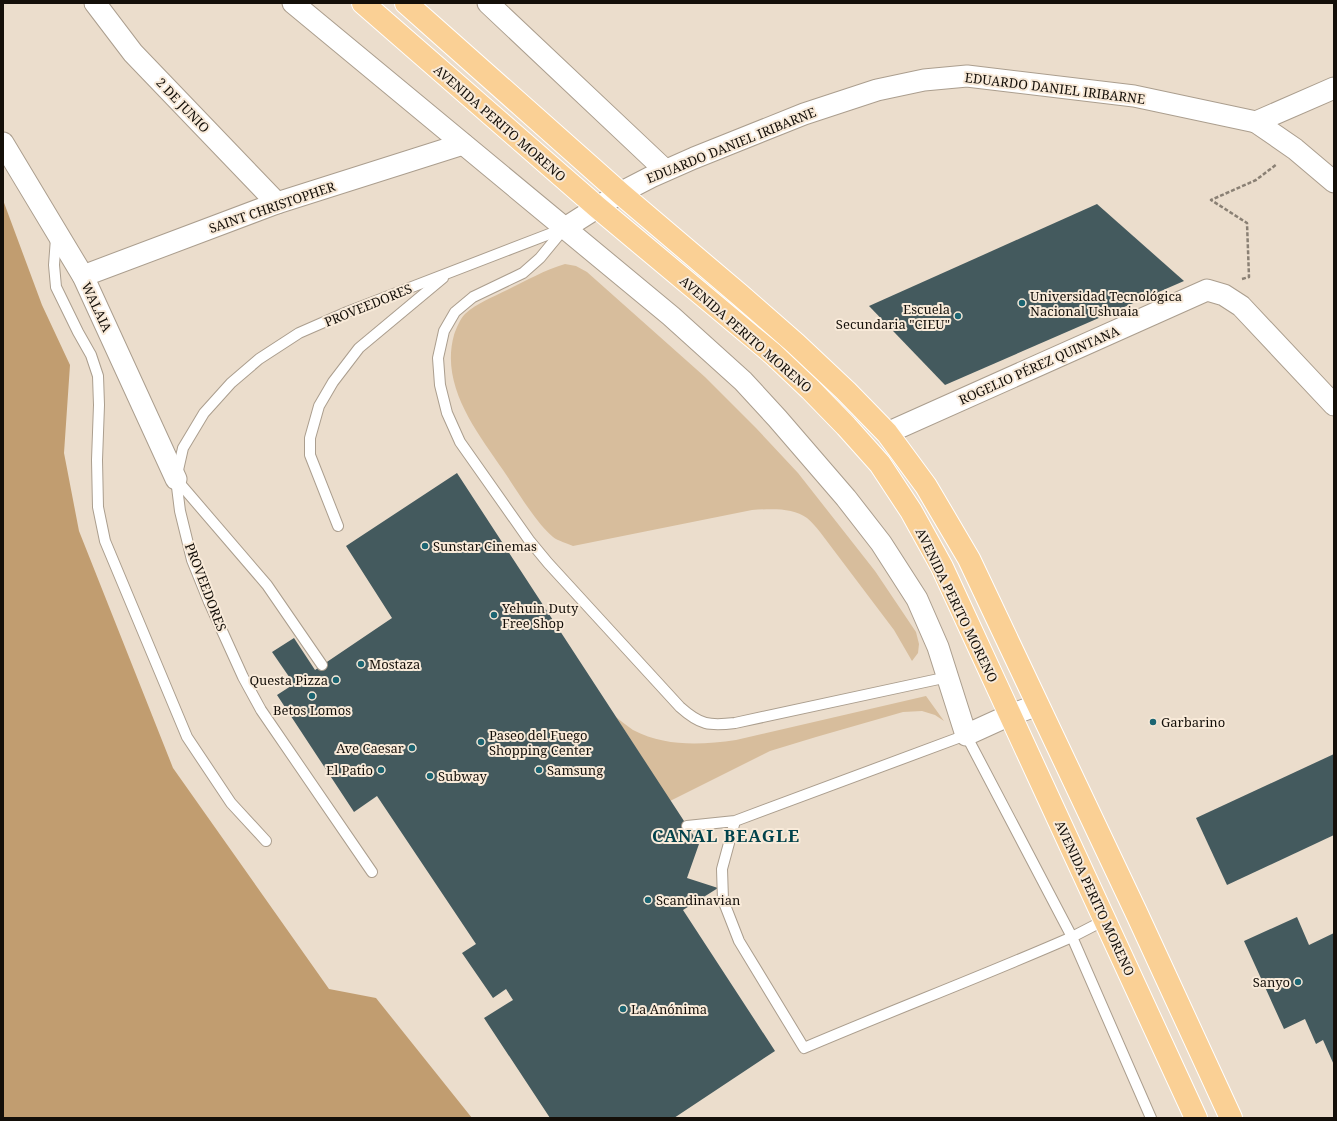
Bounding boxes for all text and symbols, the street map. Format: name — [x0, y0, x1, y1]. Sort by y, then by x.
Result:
street label: AVENIDA PERITO MORENO — [430, 61, 570, 185]
street label: EDUARDO DANIEL IRIBARNE — [964, 68, 1146, 108]
street label: 2 DE JUNIO — [152, 74, 214, 136]
street label: EDUARDO DANIEL IRIBARNE — [644, 103, 818, 187]
street label: SAINT CHRISTOPHER — [206, 177, 338, 237]
street label: AVENIDA PERITO MORENO — [676, 272, 816, 396]
street label: WALAIA — [78, 279, 117, 336]
street label: PROVEEDORES — [321, 279, 415, 331]
place label: Universidad Tecnológica Nacional Ushuaia — [1030, 287, 1182, 320]
marker: Universidad Tecnológica Nacional Ushuaia — [1017, 298, 1027, 308]
place label: Escuela Secundaria "CIEU" — [836, 300, 950, 333]
marker: Escuela Secundaria "CIEU" — [953, 311, 963, 321]
street label: ROGELIO PÉREZ QUINTANA — [956, 321, 1123, 409]
street label: AVENIDA PERITO MORENO — [912, 525, 1002, 685]
place label: Sunstar Cinemas — [433, 537, 537, 555]
street label: PROVEEDORES — [181, 540, 231, 634]
marker: Sunstar Cinemas — [420, 541, 430, 551]
place label: Yehuin Duty Free Shop — [501, 599, 579, 632]
marker: Yehuin Duty Free Shop — [489, 610, 499, 620]
place label: Mostaza — [369, 655, 420, 673]
marker: Mostaza — [356, 659, 366, 669]
place label: Questa Pizza — [249, 671, 328, 689]
marker: Questa Pizza — [331, 675, 341, 685]
marker: Betos Lomos — [307, 691, 317, 701]
place label: Betos Lomos — [273, 701, 351, 719]
place label: Garbarino — [1161, 713, 1225, 731]
marker: Garbarino — [1148, 717, 1158, 727]
place label: Paseo del Fuego Shopping Center — [489, 726, 592, 759]
marker: Paseo del Fuego Shopping Center — [476, 737, 486, 747]
place label: Ave Caesar — [336, 739, 404, 757]
marker: Ave Caesar — [407, 743, 417, 753]
place label: El Patio — [326, 761, 373, 779]
place label: Samsung — [547, 761, 603, 779]
marker: El Patio — [376, 765, 386, 775]
marker: Samsung — [534, 765, 544, 775]
place label: Subway — [438, 767, 488, 785]
marker: Subway — [425, 771, 435, 781]
street label: AVENIDA PERITO MORENO — [1051, 817, 1139, 979]
district label: CANAL BEAGLE — [652, 824, 800, 847]
place label: Scandinavian — [656, 891, 741, 909]
marker: Scandinavian — [643, 895, 653, 905]
place label: Sanyo — [1253, 973, 1290, 991]
marker: Sanyo — [1293, 977, 1303, 987]
place label: La Anónima — [631, 1000, 707, 1018]
marker: La Anónima — [618, 1004, 628, 1014]

